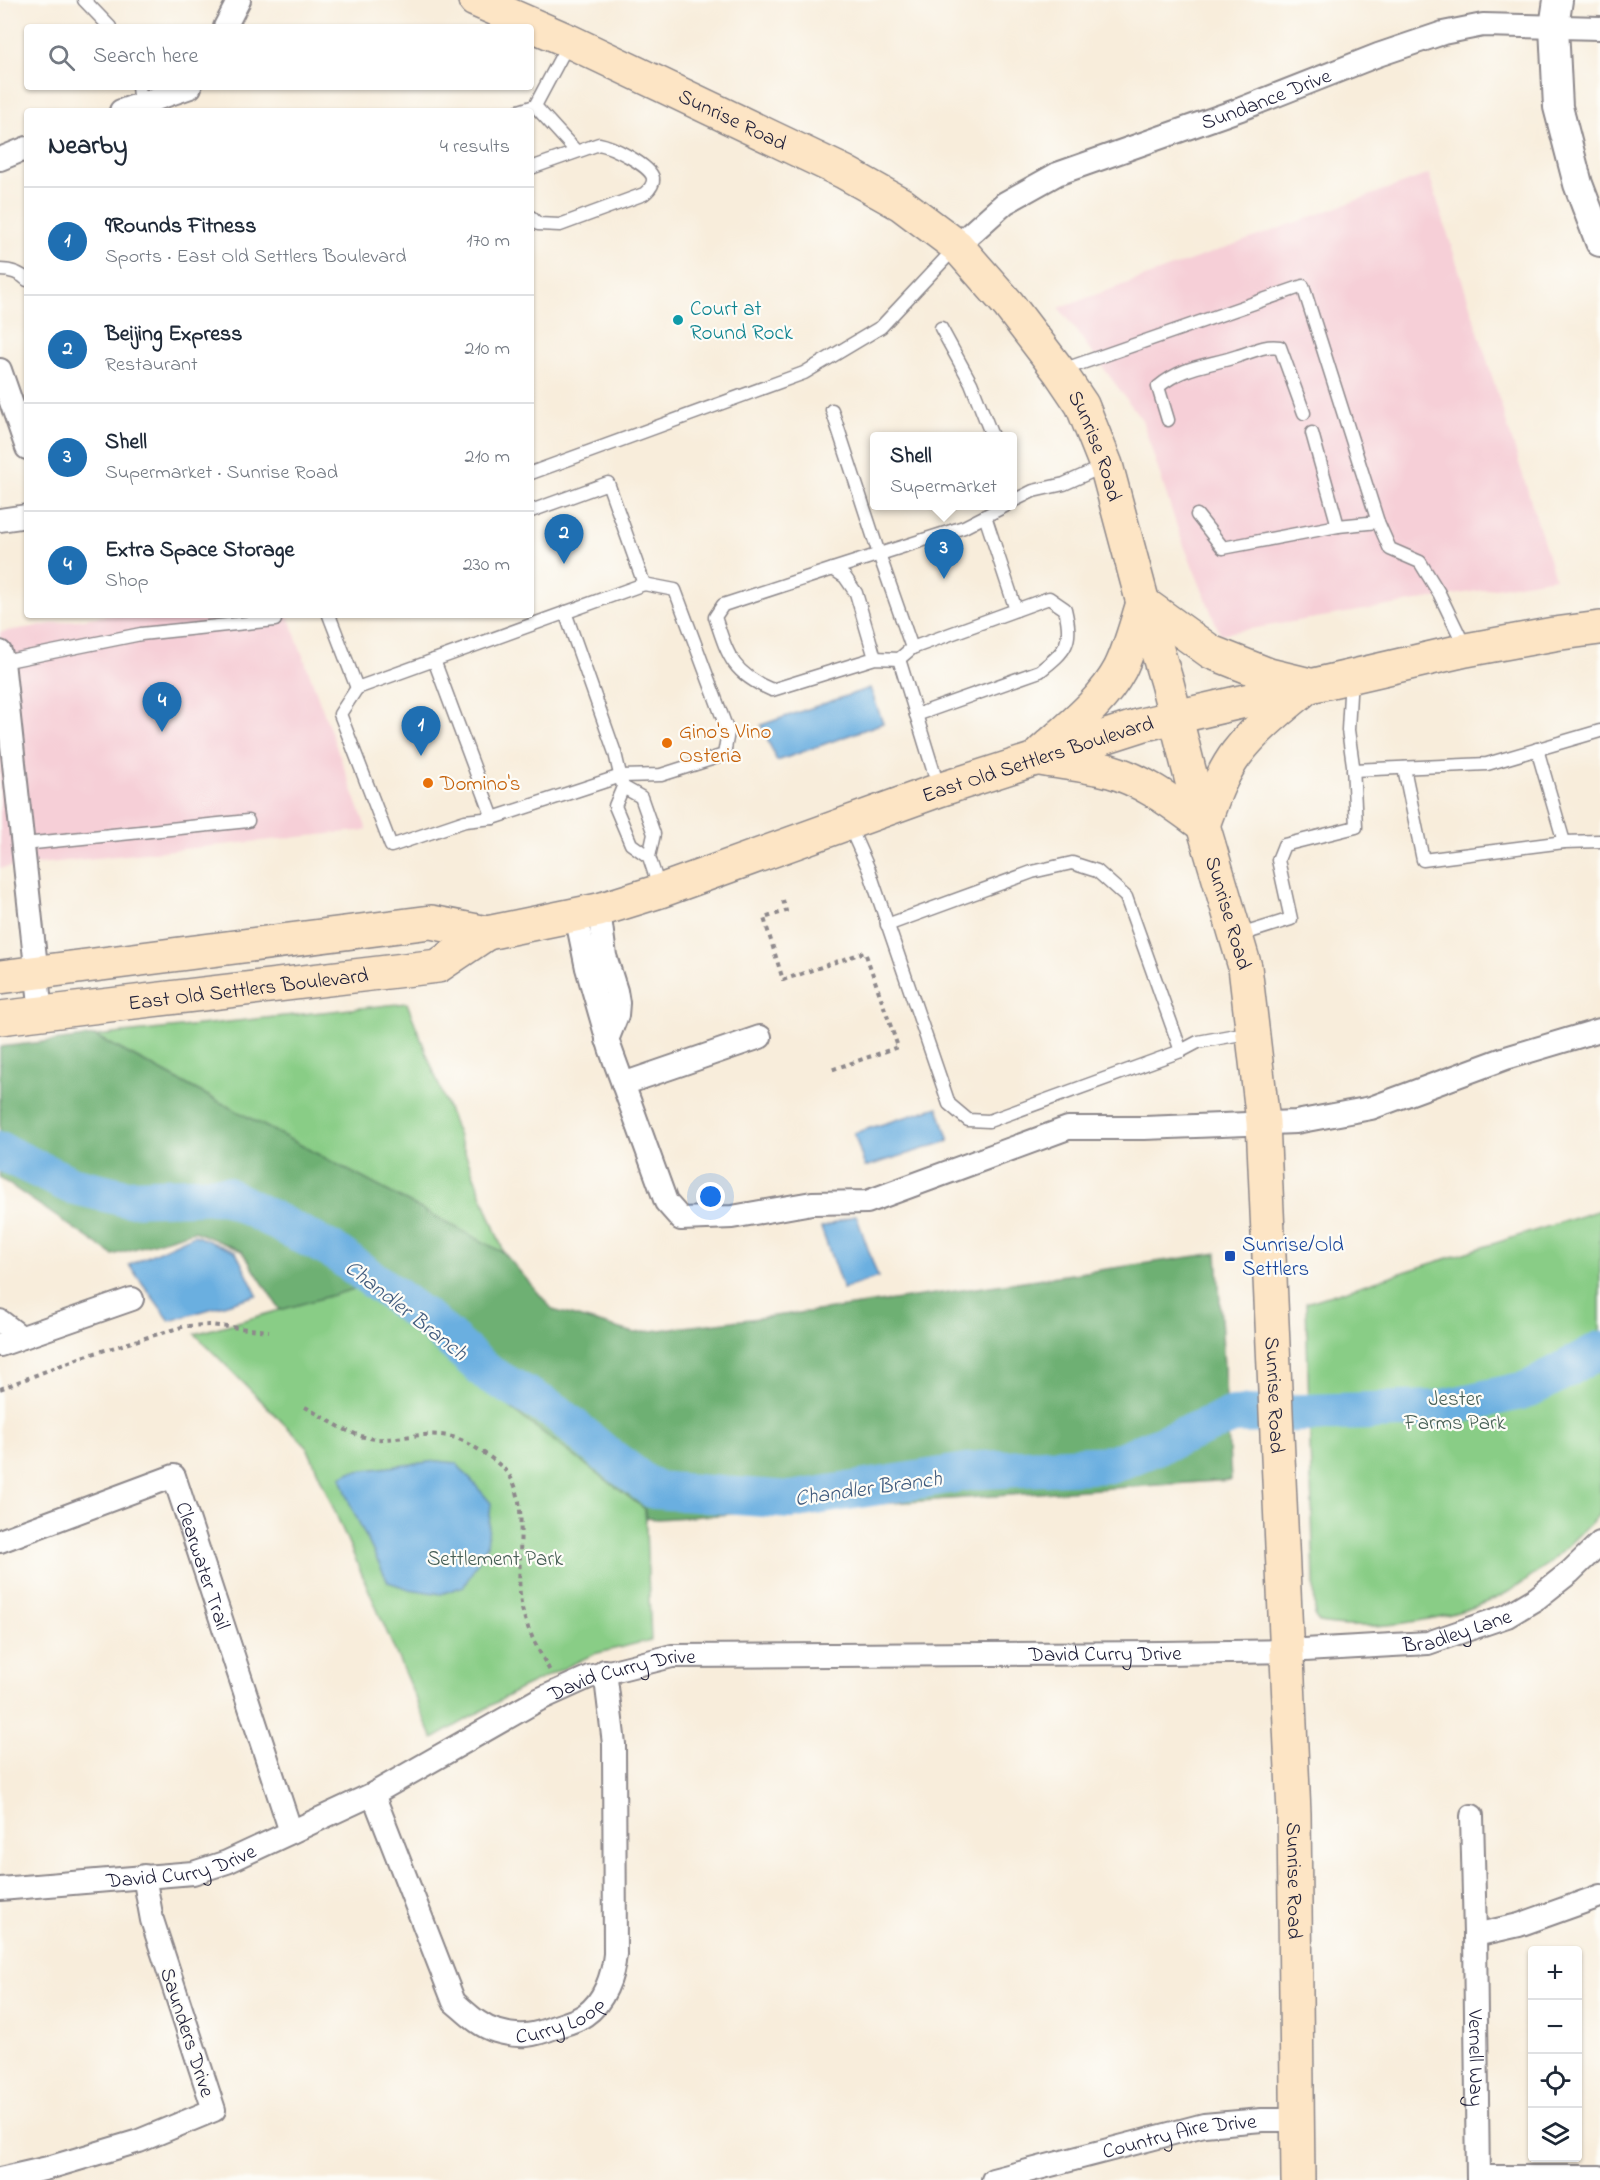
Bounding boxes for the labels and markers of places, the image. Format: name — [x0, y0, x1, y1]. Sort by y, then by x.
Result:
place label: Court at Round Rock — [690, 295, 794, 349]
marker: Court at Round Rock — [671, 313, 685, 327]
pin: 2 — [544, 514, 584, 564]
pin: 3 — [924, 530, 964, 579]
pin: 4 — [142, 682, 182, 732]
pin: 1 — [402, 706, 440, 756]
place label: Gino's Vino Osteria — [679, 718, 771, 772]
marker: Gino's Vino Osteria — [660, 736, 674, 750]
place label: Domino's — [439, 770, 521, 800]
marker: Domino's — [421, 776, 435, 790]
place label: Sunrise/Old Settlers — [1242, 1231, 1344, 1285]
marker: Sunrise/Old Settlers — [1223, 1249, 1237, 1263]

